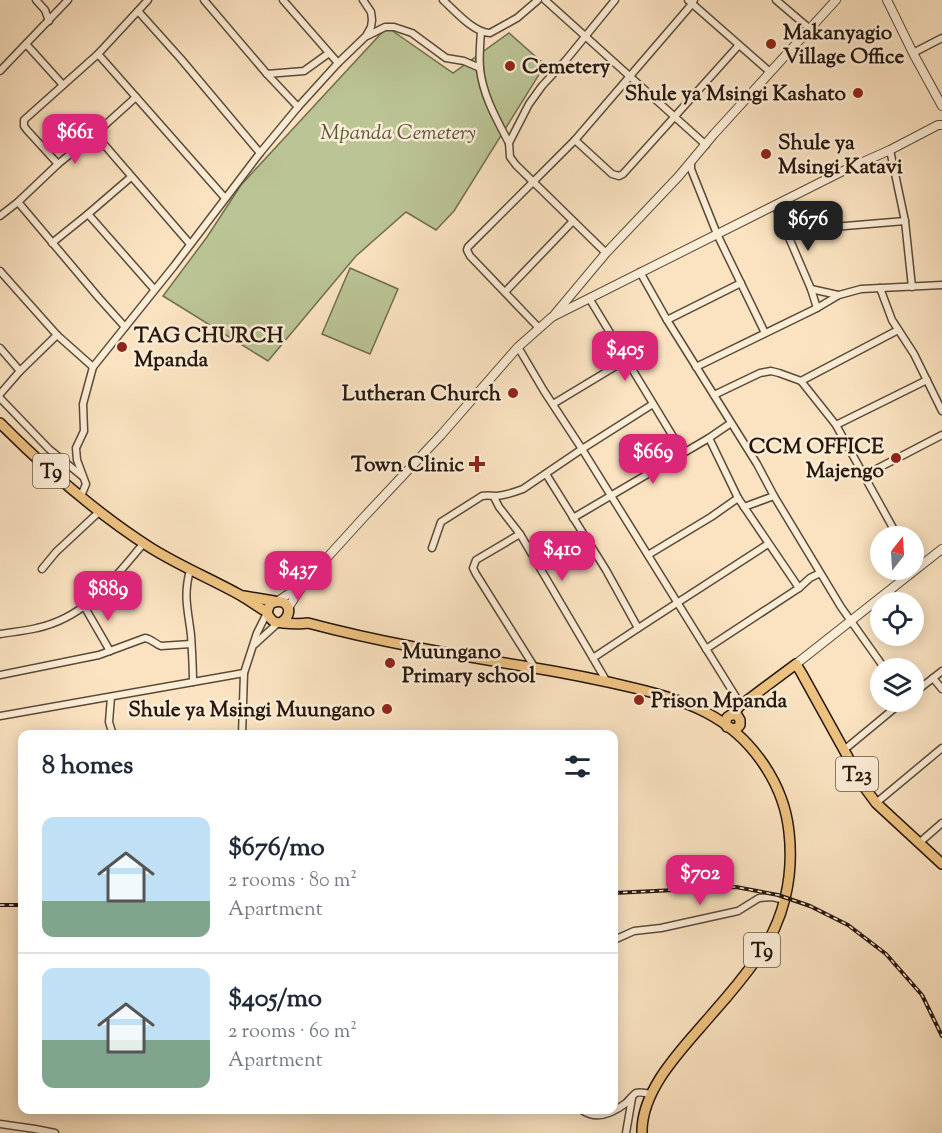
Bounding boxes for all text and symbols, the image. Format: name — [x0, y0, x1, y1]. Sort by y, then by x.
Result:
place label: Makanyagio Village Office — [783, 19, 904, 73]
marker: Makanyagio Village Office — [764, 37, 778, 51]
place label: Cemetery — [522, 53, 611, 83]
marker: Cemetery — [503, 59, 517, 73]
place label: Shule ya Msingi Kashato — [625, 80, 847, 110]
marker: Shule ya Msingi Kashato — [851, 86, 865, 100]
pin: $661 — [39, 114, 111, 165]
text: $661 — [56, 119, 94, 148]
park label: Mpanda Cemetery — [320, 119, 476, 149]
place label: Shule ya Msingi Katavi — [778, 129, 903, 183]
marker: Shule ya Msingi Katavi — [759, 147, 773, 161]
pin: $676 — [772, 201, 844, 252]
text: $676 — [788, 206, 828, 235]
place label: TAG CHURCH Mpanda — [134, 322, 284, 376]
pin: $405 — [589, 331, 661, 382]
text: $405 — [606, 336, 644, 365]
marker: TAG CHURCH Mpanda — [115, 340, 129, 354]
place label: Lutheran Church — [342, 380, 502, 410]
marker: Lutheran Church — [506, 386, 520, 400]
place label: CCM OFFICE Majengo — [749, 433, 884, 487]
pin: $669 — [617, 434, 689, 485]
text: $669 — [633, 439, 673, 468]
place label: Town Clinic — [351, 451, 465, 481]
marker: CCM OFFICE Majengo — [889, 451, 903, 465]
road number: T9 — [33, 454, 69, 488]
marker: Town Clinic — [468, 455, 486, 473]
north arrow — [870, 526, 924, 580]
map controls — [870, 526, 924, 712]
pin: $410 — [526, 531, 598, 582]
text: $410 — [543, 536, 581, 565]
pin: $437 — [262, 551, 334, 602]
text: $437 — [279, 556, 317, 585]
pin: $889 — [72, 571, 144, 622]
text: $889 — [88, 576, 128, 605]
button: locate — [870, 592, 924, 646]
place label: Muungano Primary school — [402, 638, 536, 692]
marker: Muungano Primary school — [383, 656, 397, 670]
button: layers — [870, 658, 924, 712]
place label: Prison Mpanda — [651, 687, 788, 717]
marker: Prison Mpanda — [632, 693, 646, 707]
place label: Shule ya Msingi Muungano — [128, 696, 376, 726]
marker: Shule ya Msingi Muungano — [380, 702, 394, 716]
text: 8 homes — [42, 748, 133, 785]
icon: filters — [561, 750, 594, 783]
road number: T23 — [836, 757, 878, 791]
text: $676/mo — [228, 830, 325, 867]
icon: home — [90, 841, 162, 913]
pin: $702 — [664, 855, 736, 906]
text: $702 — [680, 860, 720, 889]
text: 2 rooms · 80 m² — [228, 867, 357, 896]
text: Apartment — [228, 896, 323, 925]
road number: T9 — [744, 933, 780, 967]
text: $405/mo — [228, 981, 322, 1018]
icon: home — [90, 992, 162, 1064]
text: 2 rooms · 60 m² — [228, 1018, 357, 1047]
text: Apartment — [228, 1047, 323, 1076]

